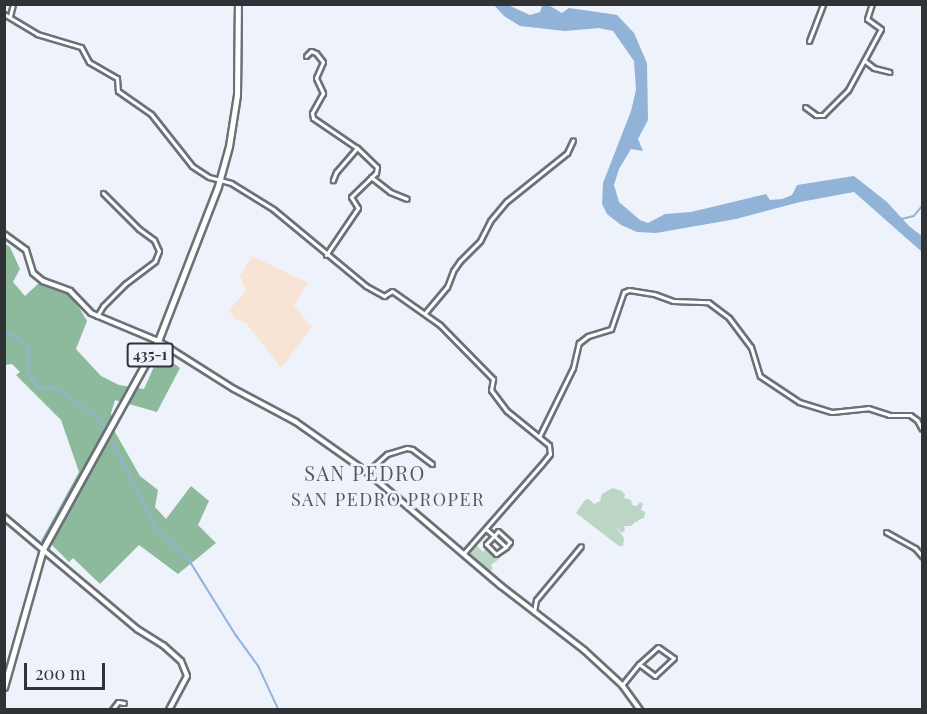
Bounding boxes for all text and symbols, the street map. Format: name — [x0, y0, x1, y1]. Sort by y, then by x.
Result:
road number: 435-1 — [126, 343, 174, 367]
district label: SAN PEDRO — [304, 460, 426, 484]
district label: SAN PEDRO PROPER — [291, 488, 485, 510]
scale bar — [27, 651, 108, 689]
text: 200 m — [35, 661, 86, 685]

